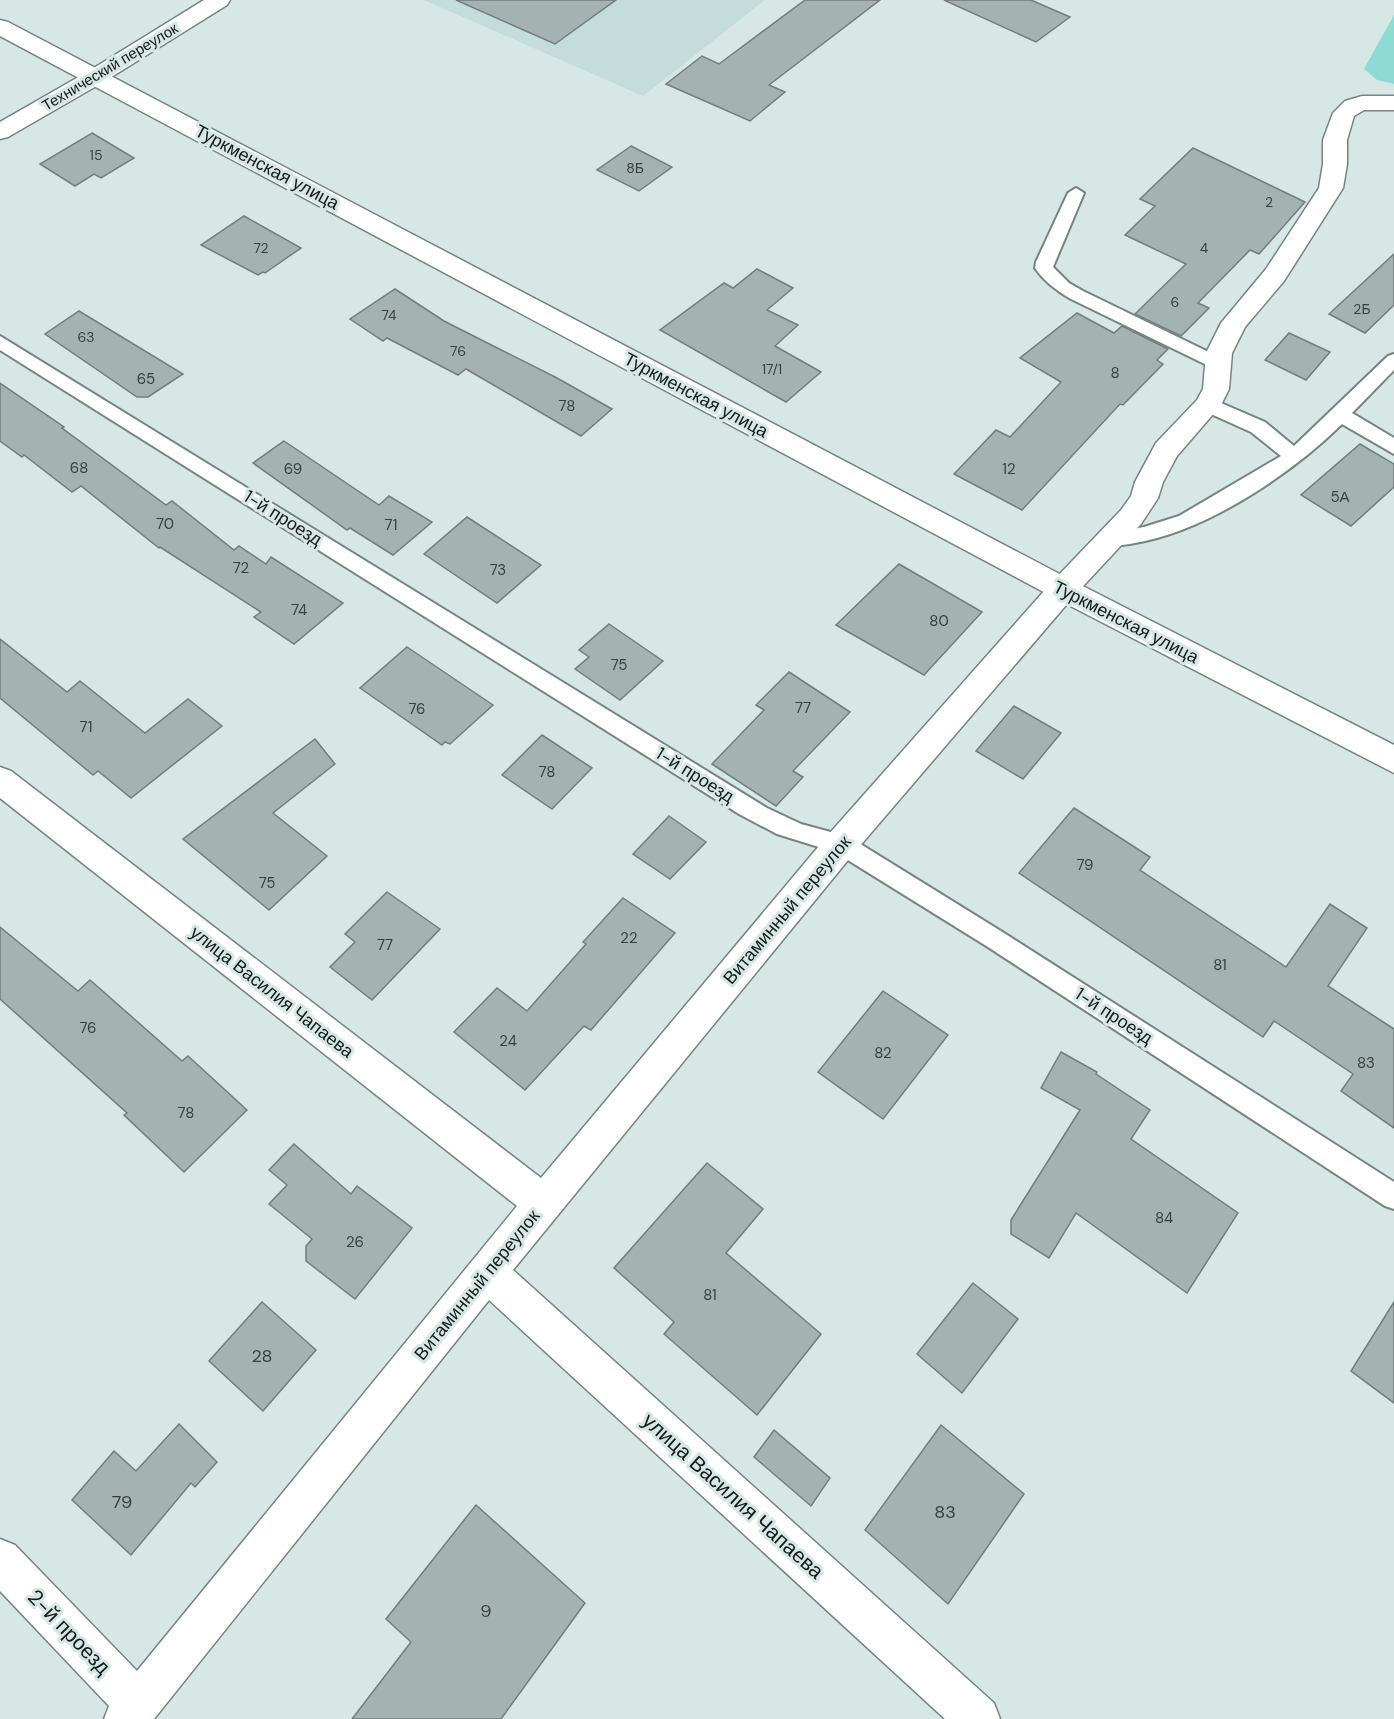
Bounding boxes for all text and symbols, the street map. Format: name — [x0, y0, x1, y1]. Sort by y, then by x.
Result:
street label: Технический переулок — [38, 18, 182, 116]
street label: Туркменская улица — [191, 119, 344, 216]
house number: 15 — [90, 146, 102, 164]
house number: 8Б — [626, 159, 644, 177]
house number: 2 — [1265, 193, 1273, 211]
house number: 72 — [253, 239, 269, 257]
house number: 4 — [1200, 239, 1209, 257]
house number: 6 — [1171, 293, 1179, 311]
house number: 2Б — [1353, 300, 1371, 318]
house number: 74 — [381, 306, 397, 324]
house number: 63 — [77, 328, 95, 346]
house number: 76 — [450, 342, 466, 360]
street label: Туркменская улица — [620, 347, 773, 444]
house number: 17/1 — [762, 360, 782, 378]
house number: 8 — [1110, 363, 1120, 383]
house number: 65 — [137, 369, 155, 389]
house number: 78 — [559, 396, 575, 416]
house number: 68 — [70, 458, 88, 478]
house number: 69 — [284, 459, 302, 479]
house number: 12 — [1002, 459, 1016, 479]
street label: 1-й проезд — [239, 485, 327, 552]
house number: 5А — [1330, 487, 1350, 507]
house number: 70 — [156, 514, 174, 534]
house number: 71 — [385, 515, 397, 535]
house number: 72 — [233, 558, 249, 578]
house number: 73 — [490, 560, 506, 580]
street label: Туркменская улица — [1049, 575, 1204, 670]
house number: 74 — [291, 600, 307, 620]
house number: 80 — [929, 611, 949, 631]
house number: 75 — [611, 655, 627, 675]
house number: 77 — [795, 698, 811, 718]
house number: 76 — [408, 699, 426, 719]
house number: 71 — [80, 717, 92, 737]
street label: 1-й проезд — [651, 742, 739, 809]
house number: 78 — [539, 762, 555, 782]
street label: Витаминный переулок — [718, 831, 856, 989]
house number: 79 — [1076, 855, 1094, 875]
house number: 75 — [259, 873, 275, 893]
street label: улица Василия Чапаева — [185, 920, 360, 1064]
house number: 22 — [620, 928, 638, 948]
house number: 77 — [377, 935, 393, 955]
house number: 81 — [1213, 955, 1227, 975]
street label: 1-й проезд — [1071, 982, 1158, 1050]
house number: 76 — [79, 1018, 97, 1038]
house number: 24 — [499, 1031, 517, 1051]
house number: 82 — [874, 1043, 892, 1063]
house number: 83 — [1357, 1053, 1375, 1073]
house number: 78 — [178, 1103, 194, 1123]
street label: Витаминный переулок — [409, 1205, 545, 1365]
house number: 84 — [1155, 1208, 1173, 1228]
house number: 26 — [346, 1232, 364, 1252]
house number: 81 — [703, 1285, 717, 1305]
house number: 28 — [251, 1344, 273, 1368]
street label: улица Василия Чапаева — [636, 1407, 830, 1585]
house number: 79 — [112, 1490, 132, 1514]
house number: 83 — [934, 1500, 956, 1524]
street label: 2-й проезд — [21, 1583, 117, 1681]
house number: 9 — [480, 1599, 492, 1623]

